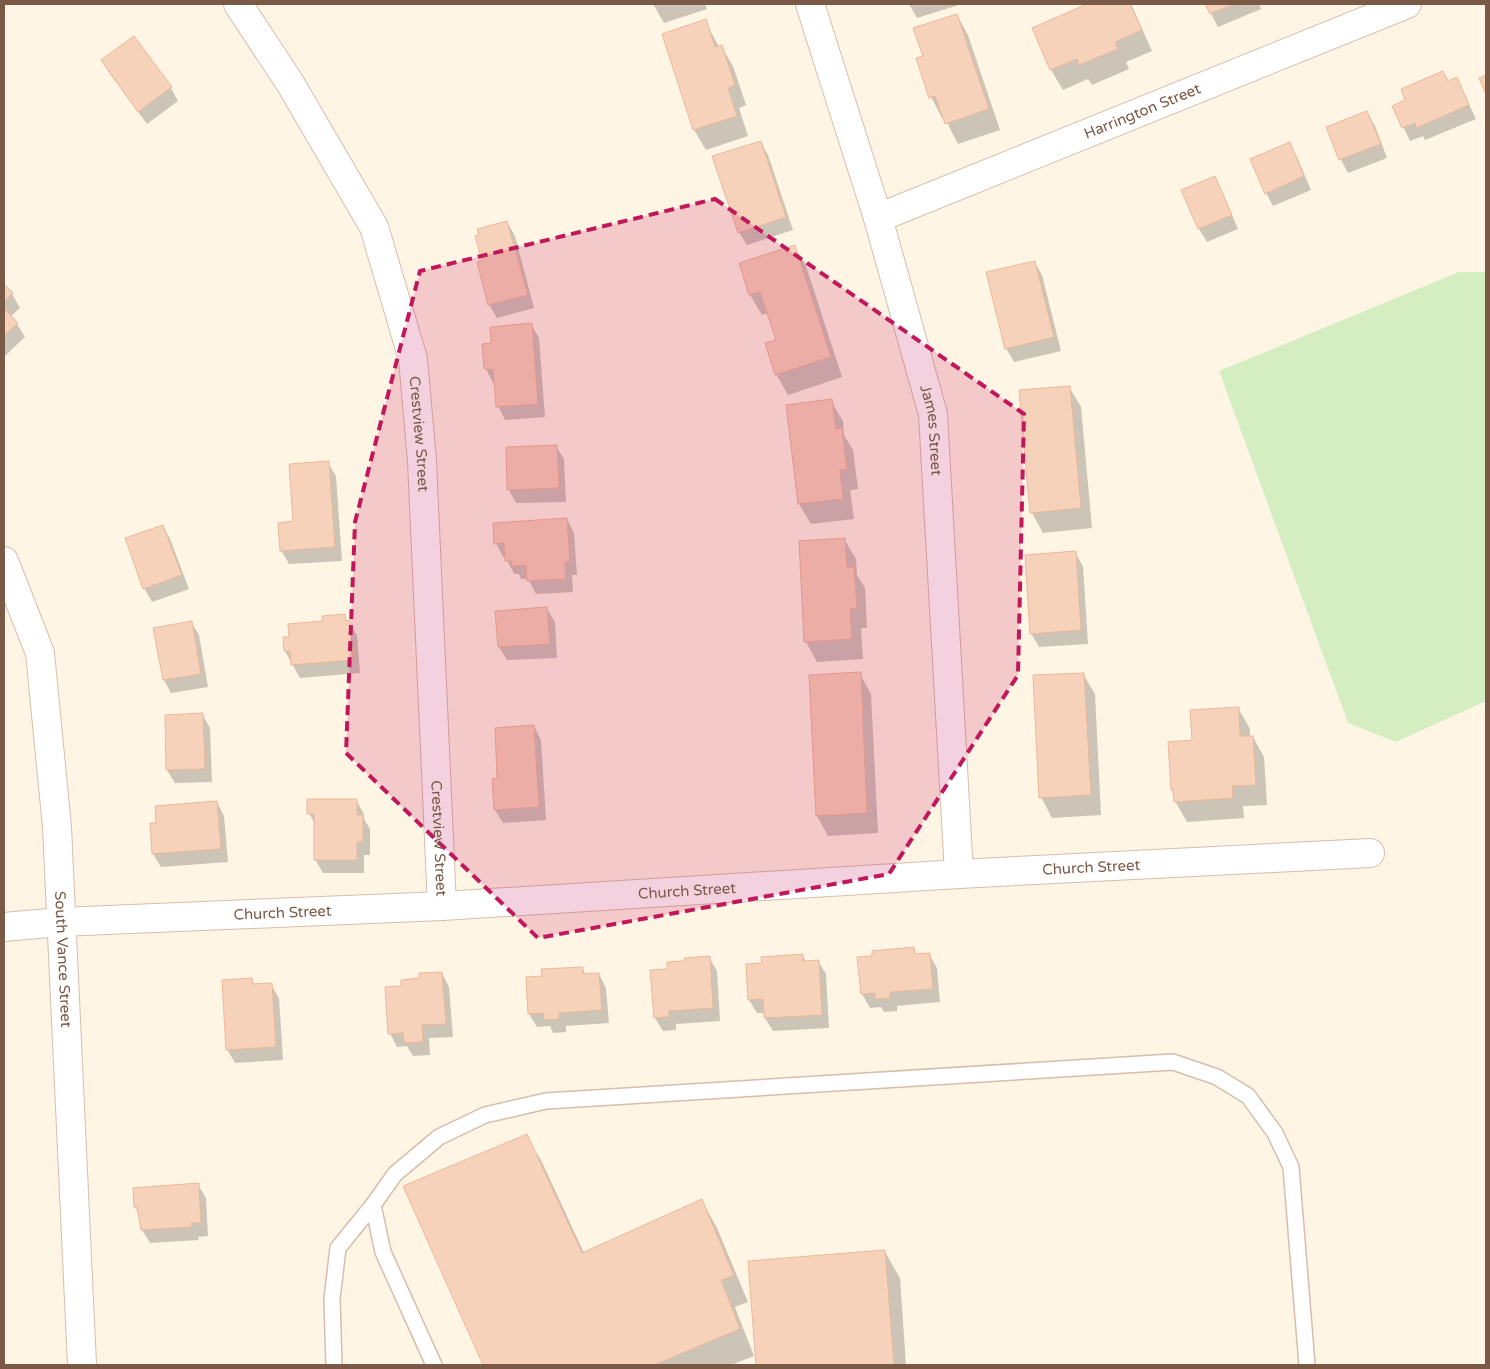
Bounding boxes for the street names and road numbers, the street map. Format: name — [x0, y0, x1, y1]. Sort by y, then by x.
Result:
street label: Harrington Street — [1081, 79, 1203, 143]
street label: Crestview Street — [406, 375, 432, 492]
street label: James Street — [916, 383, 945, 476]
street label: Crestview Street — [427, 780, 451, 897]
street label: Church Street — [1042, 856, 1141, 879]
street label: Church Street — [637, 879, 737, 903]
street label: South Vance Street — [51, 891, 75, 1028]
street label: Church Street — [233, 902, 332, 924]

